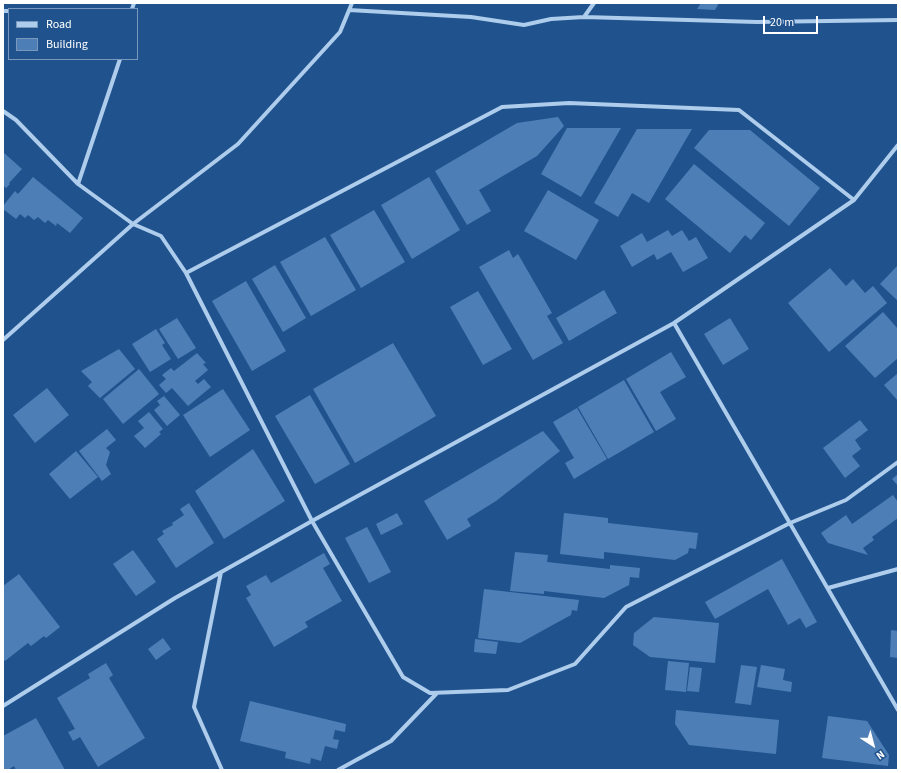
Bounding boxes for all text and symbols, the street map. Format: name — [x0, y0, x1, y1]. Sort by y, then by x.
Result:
legend — [8, 8, 138, 60]
scale bar — [765, 8, 820, 34]
text: 20 m — [770, 14, 794, 31]
text: Road — [46, 16, 72, 33]
text: Building — [46, 36, 88, 53]
north arrow — [853, 725, 893, 765]
text: N — [873, 747, 888, 763]

